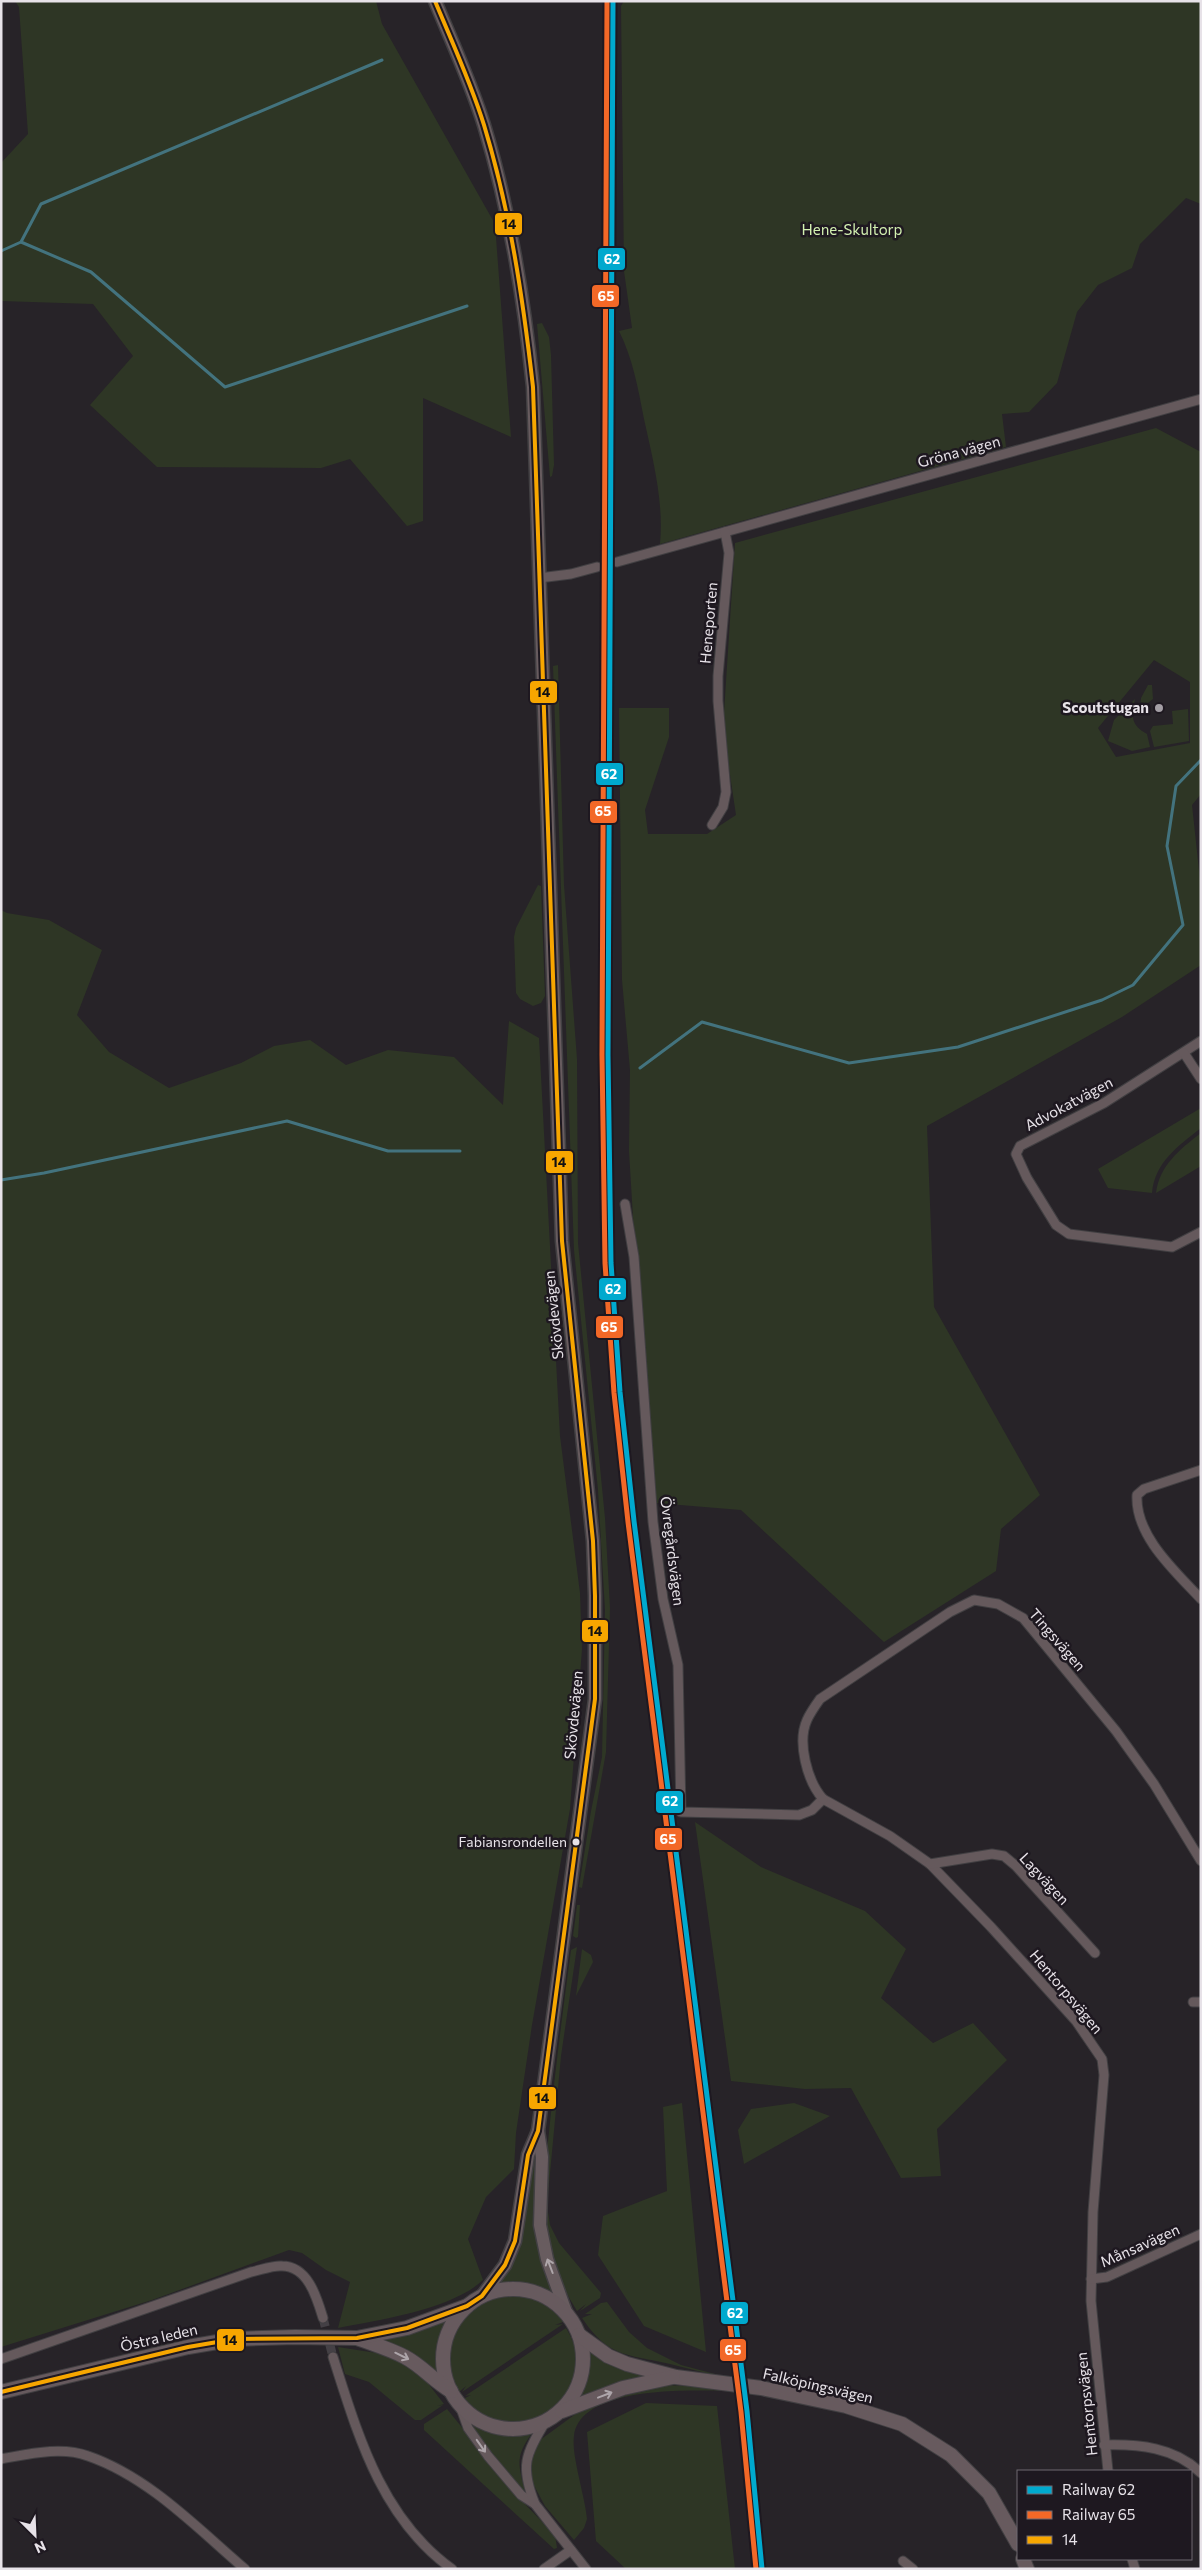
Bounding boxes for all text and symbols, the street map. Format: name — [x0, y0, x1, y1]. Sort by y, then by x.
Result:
line badge: 14 — [494, 212, 523, 236]
text: 14 — [502, 215, 517, 232]
park label: Hene-Skultorp — [802, 220, 903, 238]
line badge: 62 — [597, 247, 626, 271]
text: 62 — [604, 250, 620, 267]
line badge: 65 — [591, 284, 620, 308]
text: 65 — [598, 287, 614, 304]
street label: Gröna vägen — [915, 431, 1002, 471]
street label: Heneporten — [695, 581, 721, 665]
line badge: 14 — [529, 680, 558, 704]
text: 14 — [536, 683, 551, 700]
place label: Scoutstugan — [1062, 698, 1149, 716]
marker: Scoutstugan — [1153, 702, 1165, 714]
line badge: 62 — [595, 762, 624, 786]
text: 62 — [601, 765, 617, 782]
line badge: 65 — [589, 800, 618, 824]
text: 65 — [595, 802, 611, 819]
street label: Advokatvägen — [1021, 1072, 1116, 1134]
line badge: 14 — [545, 1150, 574, 1174]
text: 14 — [552, 1153, 567, 1170]
street label: Skövdevägen — [539, 1270, 567, 1360]
line badge: 62 — [598, 1277, 627, 1301]
text: 62 — [605, 1280, 621, 1297]
line badge: 65 — [595, 1315, 624, 1339]
text: 65 — [601, 1318, 617, 1335]
street label: Övregårdsvägen — [657, 1495, 689, 1607]
street label: Tingsvägen — [1026, 1605, 1090, 1674]
line badge: 14 — [581, 1619, 609, 1643]
text: 14 — [588, 1622, 603, 1639]
street label: Skövdevägen — [560, 1670, 586, 1760]
line badge: 62 — [655, 1790, 684, 1814]
text: 62 — [662, 1792, 678, 1809]
line badge: 65 — [654, 1827, 683, 1851]
text: 65 — [660, 1830, 676, 1847]
place label: Fabiansrondellen — [459, 1833, 567, 1850]
marker: Fabiansrondellen — [571, 1837, 581, 1847]
street label: Lagvägen — [1016, 1849, 1073, 1908]
street label: Hentorpsvägen — [1026, 1946, 1107, 2037]
line badge: 14 — [528, 2086, 557, 2110]
text: 14 — [535, 2089, 550, 2106]
street label: Månsavägen — [1097, 2220, 1182, 2271]
one-way arrow — [545, 2259, 554, 2274]
line badge: 62 — [720, 2301, 749, 2325]
text: 62 — [727, 2304, 743, 2321]
street label: Östra leden — [118, 2319, 199, 2355]
line badge: 14 — [216, 2328, 245, 2352]
text: 14 — [223, 2331, 238, 2348]
line badge: 65 — [719, 2338, 747, 2362]
text: 65 — [725, 2341, 741, 2358]
street label: Hentorpsvägen — [1072, 2351, 1100, 2457]
one-way arrow — [395, 2352, 410, 2362]
street label: Falköpingsvägen — [761, 2364, 875, 2406]
one-way arrow — [596, 2390, 612, 2399]
one-way arrow — [476, 2439, 486, 2453]
legend — [1017, 2470, 1192, 2560]
text: Railway 62 — [1062, 2480, 1135, 2498]
text: Railway 65 — [1062, 2505, 1135, 2523]
north arrow — [10, 2510, 60, 2560]
text: 14 — [1062, 2530, 1077, 2548]
text: N — [32, 2537, 49, 2557]

